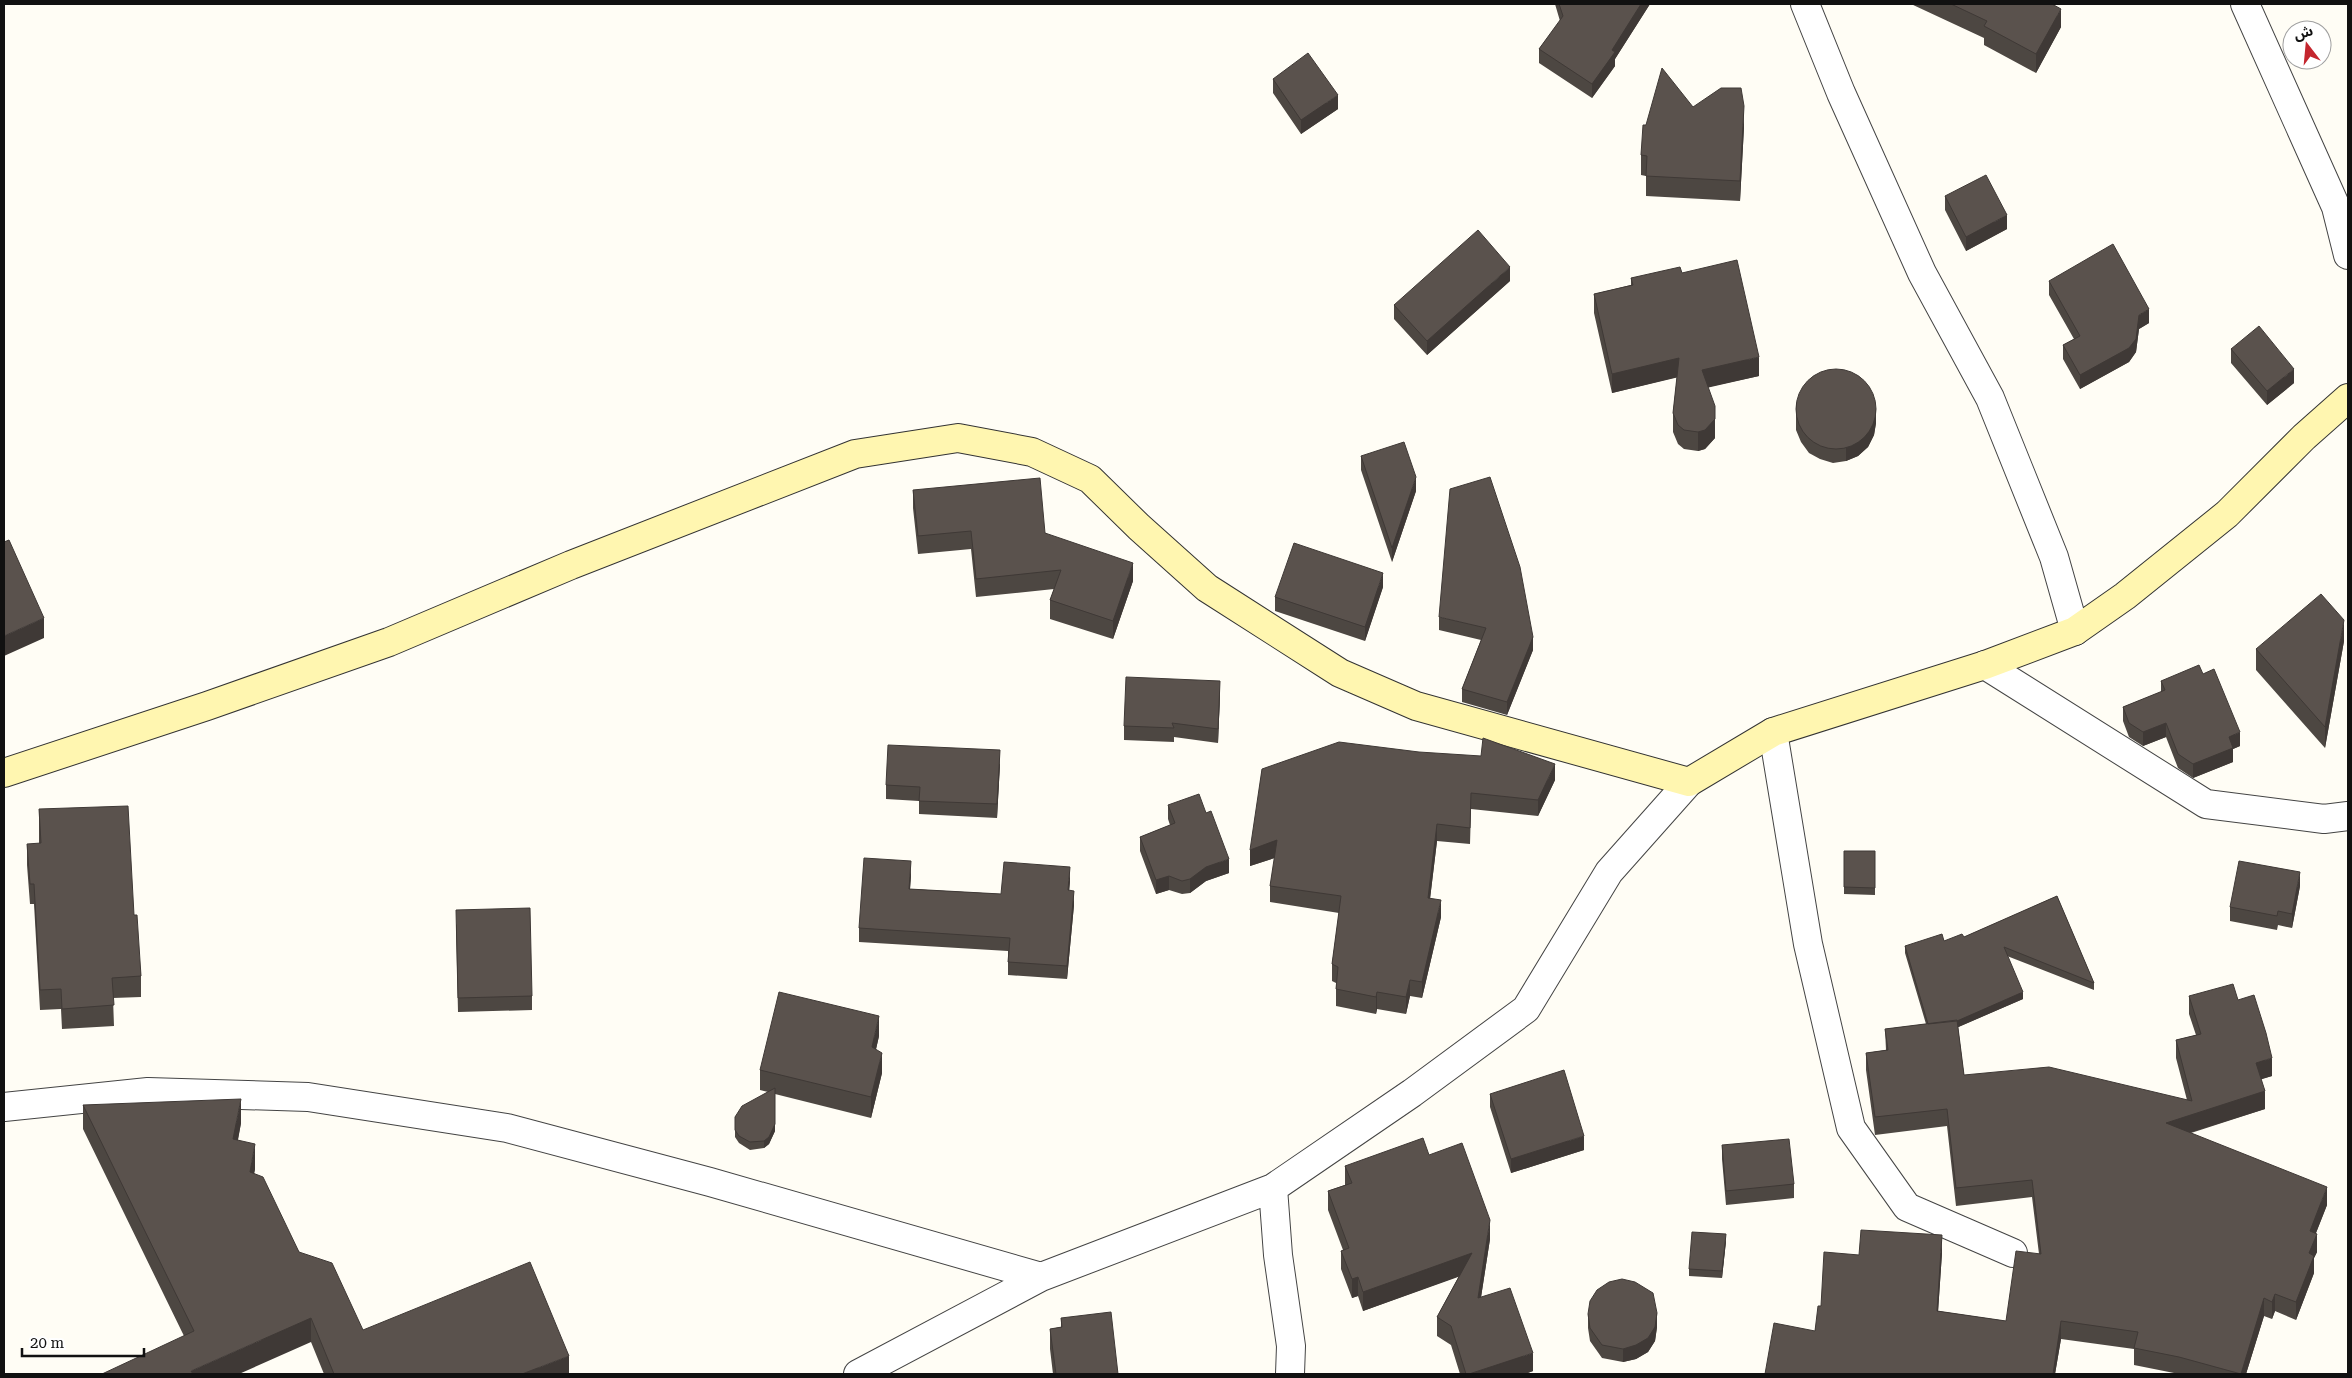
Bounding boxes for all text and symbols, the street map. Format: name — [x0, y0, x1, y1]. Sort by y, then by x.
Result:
north arrow — [2282, 20, 2332, 70]
text: ش — [2292, 22, 2315, 43]
scale bar — [22, 1326, 145, 1358]
text: 20 m — [30, 1334, 65, 1352]

